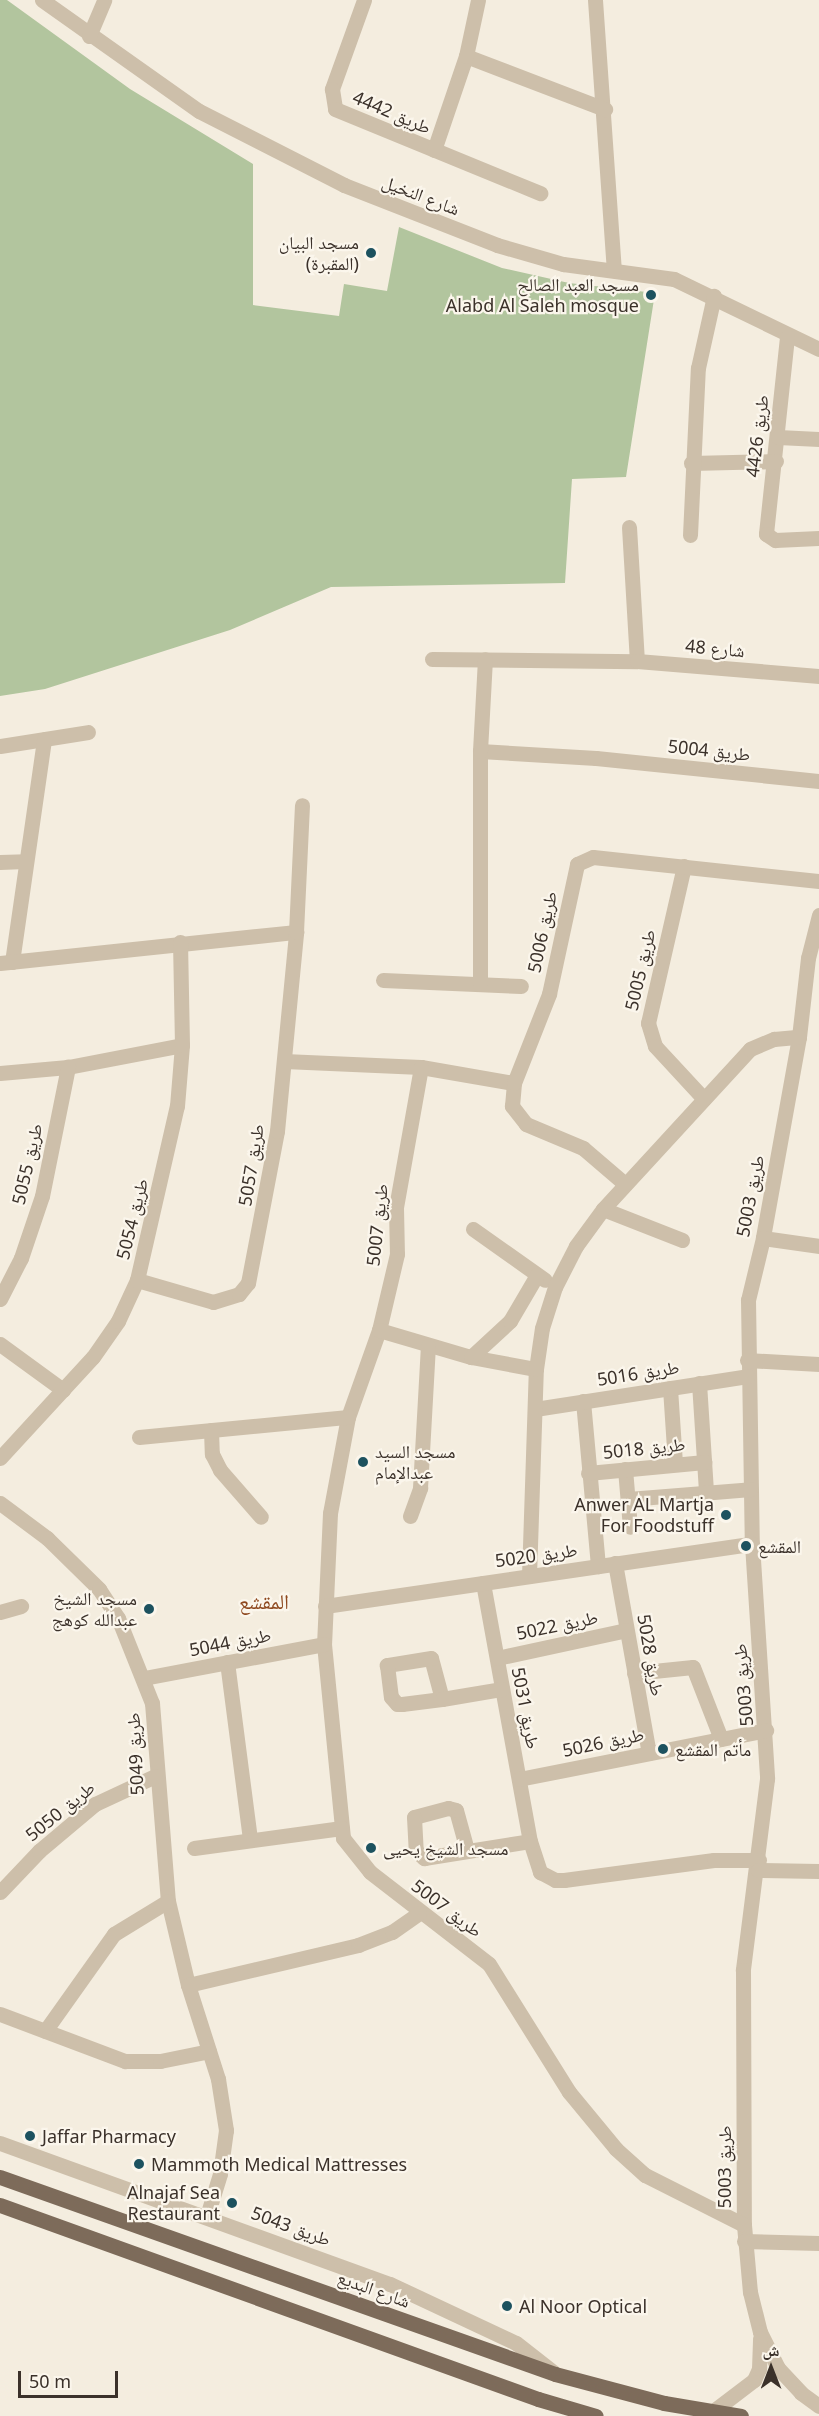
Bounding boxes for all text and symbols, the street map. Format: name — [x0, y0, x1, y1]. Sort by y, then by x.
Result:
street label: طريق 4442 — [350, 86, 434, 138]
street label: شارع النخيل — [379, 170, 463, 220]
place label: مسجد البيان (المقبرة) — [279, 232, 359, 274]
marker: مسجد البيان (المقبرة) — [364, 246, 378, 260]
place label: مسجد العبد الصالح Alabd Al Saleh mosque — [446, 274, 639, 316]
marker: مسجد العبد الصالح Alabd Al Saleh mosque — [644, 288, 658, 302]
street label: طريق 4426 — [741, 394, 773, 478]
street label: شارع 48 — [684, 635, 746, 661]
street label: طريق 5004 — [667, 735, 751, 765]
street label: طريق 5006 — [523, 889, 561, 975]
street label: طريق 5005 — [620, 927, 660, 1013]
street label: طريق 5055 — [7, 1121, 47, 1207]
street label: طريق 5057 — [234, 1122, 268, 1208]
street label: طريق 5003 — [732, 1153, 768, 1239]
street label: طريق 5054 — [112, 1176, 152, 1262]
street label: طريق 5007 — [362, 1183, 392, 1267]
street label: طريق 5016 — [595, 1356, 681, 1390]
street label: طريق 5018 — [602, 1433, 686, 1463]
place label: مسجد السيد عبدالإمام — [375, 1441, 455, 1484]
marker: مسجد السيد عبدالإمام — [356, 1455, 370, 1469]
place label: Anwer AL Martja For Foodstuff — [574, 1494, 714, 1537]
marker: Anwer AL Martja For Foodstuff — [719, 1508, 733, 1522]
place label: المقشع — [758, 1535, 801, 1557]
street label: طريق 5020 — [494, 1539, 578, 1571]
marker: المقشع — [739, 1539, 753, 1553]
place label: مسجد الشيخ عبدالله كوهج — [52, 1588, 137, 1630]
district label: المقشع — [239, 1588, 289, 1614]
marker: مسجد الشيخ عبدالله كوهج — [142, 1602, 156, 1616]
street label: طريق 5022 — [514, 1606, 600, 1644]
street label: طريق 5028 — [633, 1612, 669, 1698]
street label: طريق 5044 — [187, 1624, 273, 1660]
street label: طريق 5003 — [729, 1643, 757, 1727]
street label: طريق 5031 — [508, 1665, 544, 1751]
street label: طريق 5049 — [122, 1712, 148, 1796]
street label: طريق 5026 — [560, 1723, 646, 1761]
place label: مأتم المقشع — [675, 1738, 751, 1760]
marker: مأتم المقشع — [656, 1742, 670, 1756]
street label: طريق 5050 — [21, 1777, 99, 1845]
place label: مسجد الشيخ يحيى — [383, 1837, 509, 1859]
marker: مسجد الشيخ يحيى — [364, 1841, 378, 1855]
street label: طريق 5007 — [407, 1874, 487, 1942]
place label: Jaffar Pharmacy — [42, 2125, 176, 2147]
street label: طريق 5003 — [713, 2126, 735, 2208]
marker: Jaffar Pharmacy — [23, 2129, 37, 2143]
place label: Mammoth Medical Mattresses — [151, 2153, 407, 2175]
marker: Mammoth Medical Mattresses — [132, 2157, 146, 2171]
place label: Alnajaf Sea Restaurant — [127, 2182, 220, 2224]
marker: Alnajaf Sea Restaurant — [225, 2196, 239, 2210]
street label: طريق 5043 — [248, 2202, 334, 2250]
street label: شارع البديع — [335, 2266, 413, 2312]
place label: Al Noor Optical — [519, 2295, 647, 2317]
marker: Al Noor Optical — [500, 2299, 514, 2313]
north arrow — [741, 2338, 801, 2398]
text: ش — [763, 2339, 779, 2361]
scale bar — [21, 2359, 122, 2397]
text: 50 m — [29, 2369, 71, 2393]

